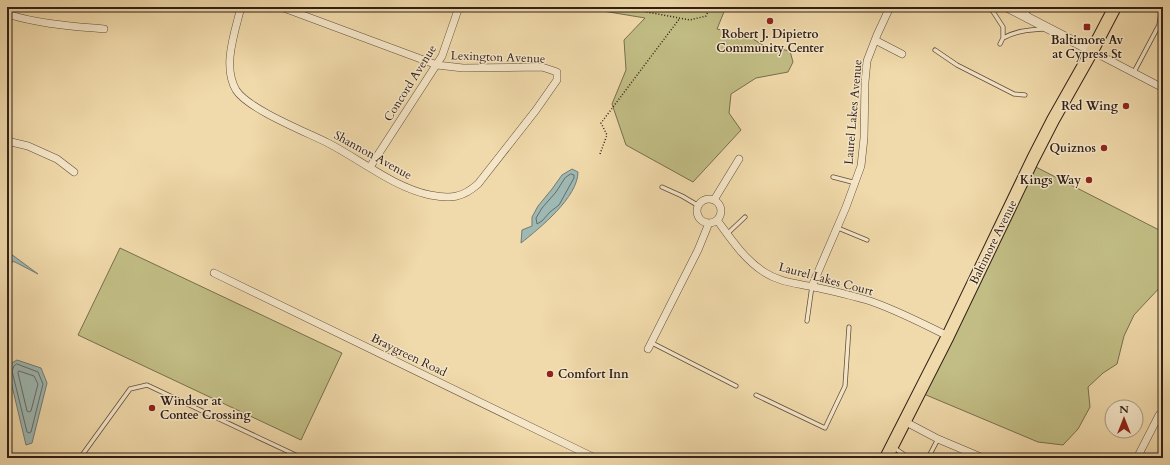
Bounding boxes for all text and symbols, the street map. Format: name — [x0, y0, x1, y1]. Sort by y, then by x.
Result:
marker: Robert J. Dipietro Community Center — [765, 16, 775, 26]
marker: Baltimore Av at Cypress St — [1082, 22, 1092, 32]
place label: Robert J. Dipietro Community Center — [716, 26, 824, 56]
place label: Baltimore Av at Cypress St — [1051, 32, 1124, 62]
street label: Concord Avenue — [380, 42, 440, 124]
street label: Lexington Avenue — [450, 47, 546, 67]
street label: Laurel Lakes Avenue — [840, 59, 866, 165]
place label: Red Wing — [1061, 98, 1119, 114]
marker: Red Wing — [1121, 101, 1131, 111]
street label: Shannon Avenue — [331, 127, 415, 183]
place label: Quiznos — [1049, 140, 1096, 156]
marker: Quiznos — [1099, 143, 1109, 153]
place label: Kings Way — [1020, 172, 1081, 188]
marker: Kings Way — [1084, 175, 1094, 185]
street label: Baltimore Avenue — [966, 197, 1020, 287]
street label: Laurel Lakes Court — [777, 259, 875, 299]
street label: Braygreen Road — [368, 330, 450, 381]
place label: Comfort Inn — [558, 366, 629, 382]
marker: Comfort Inn — [545, 369, 555, 379]
place label: Windsor at Contee Crossing — [159, 393, 251, 423]
north arrow — [1104, 399, 1144, 439]
text: N — [1119, 402, 1129, 417]
marker: Windsor at Contee Crossing — [147, 403, 157, 413]

